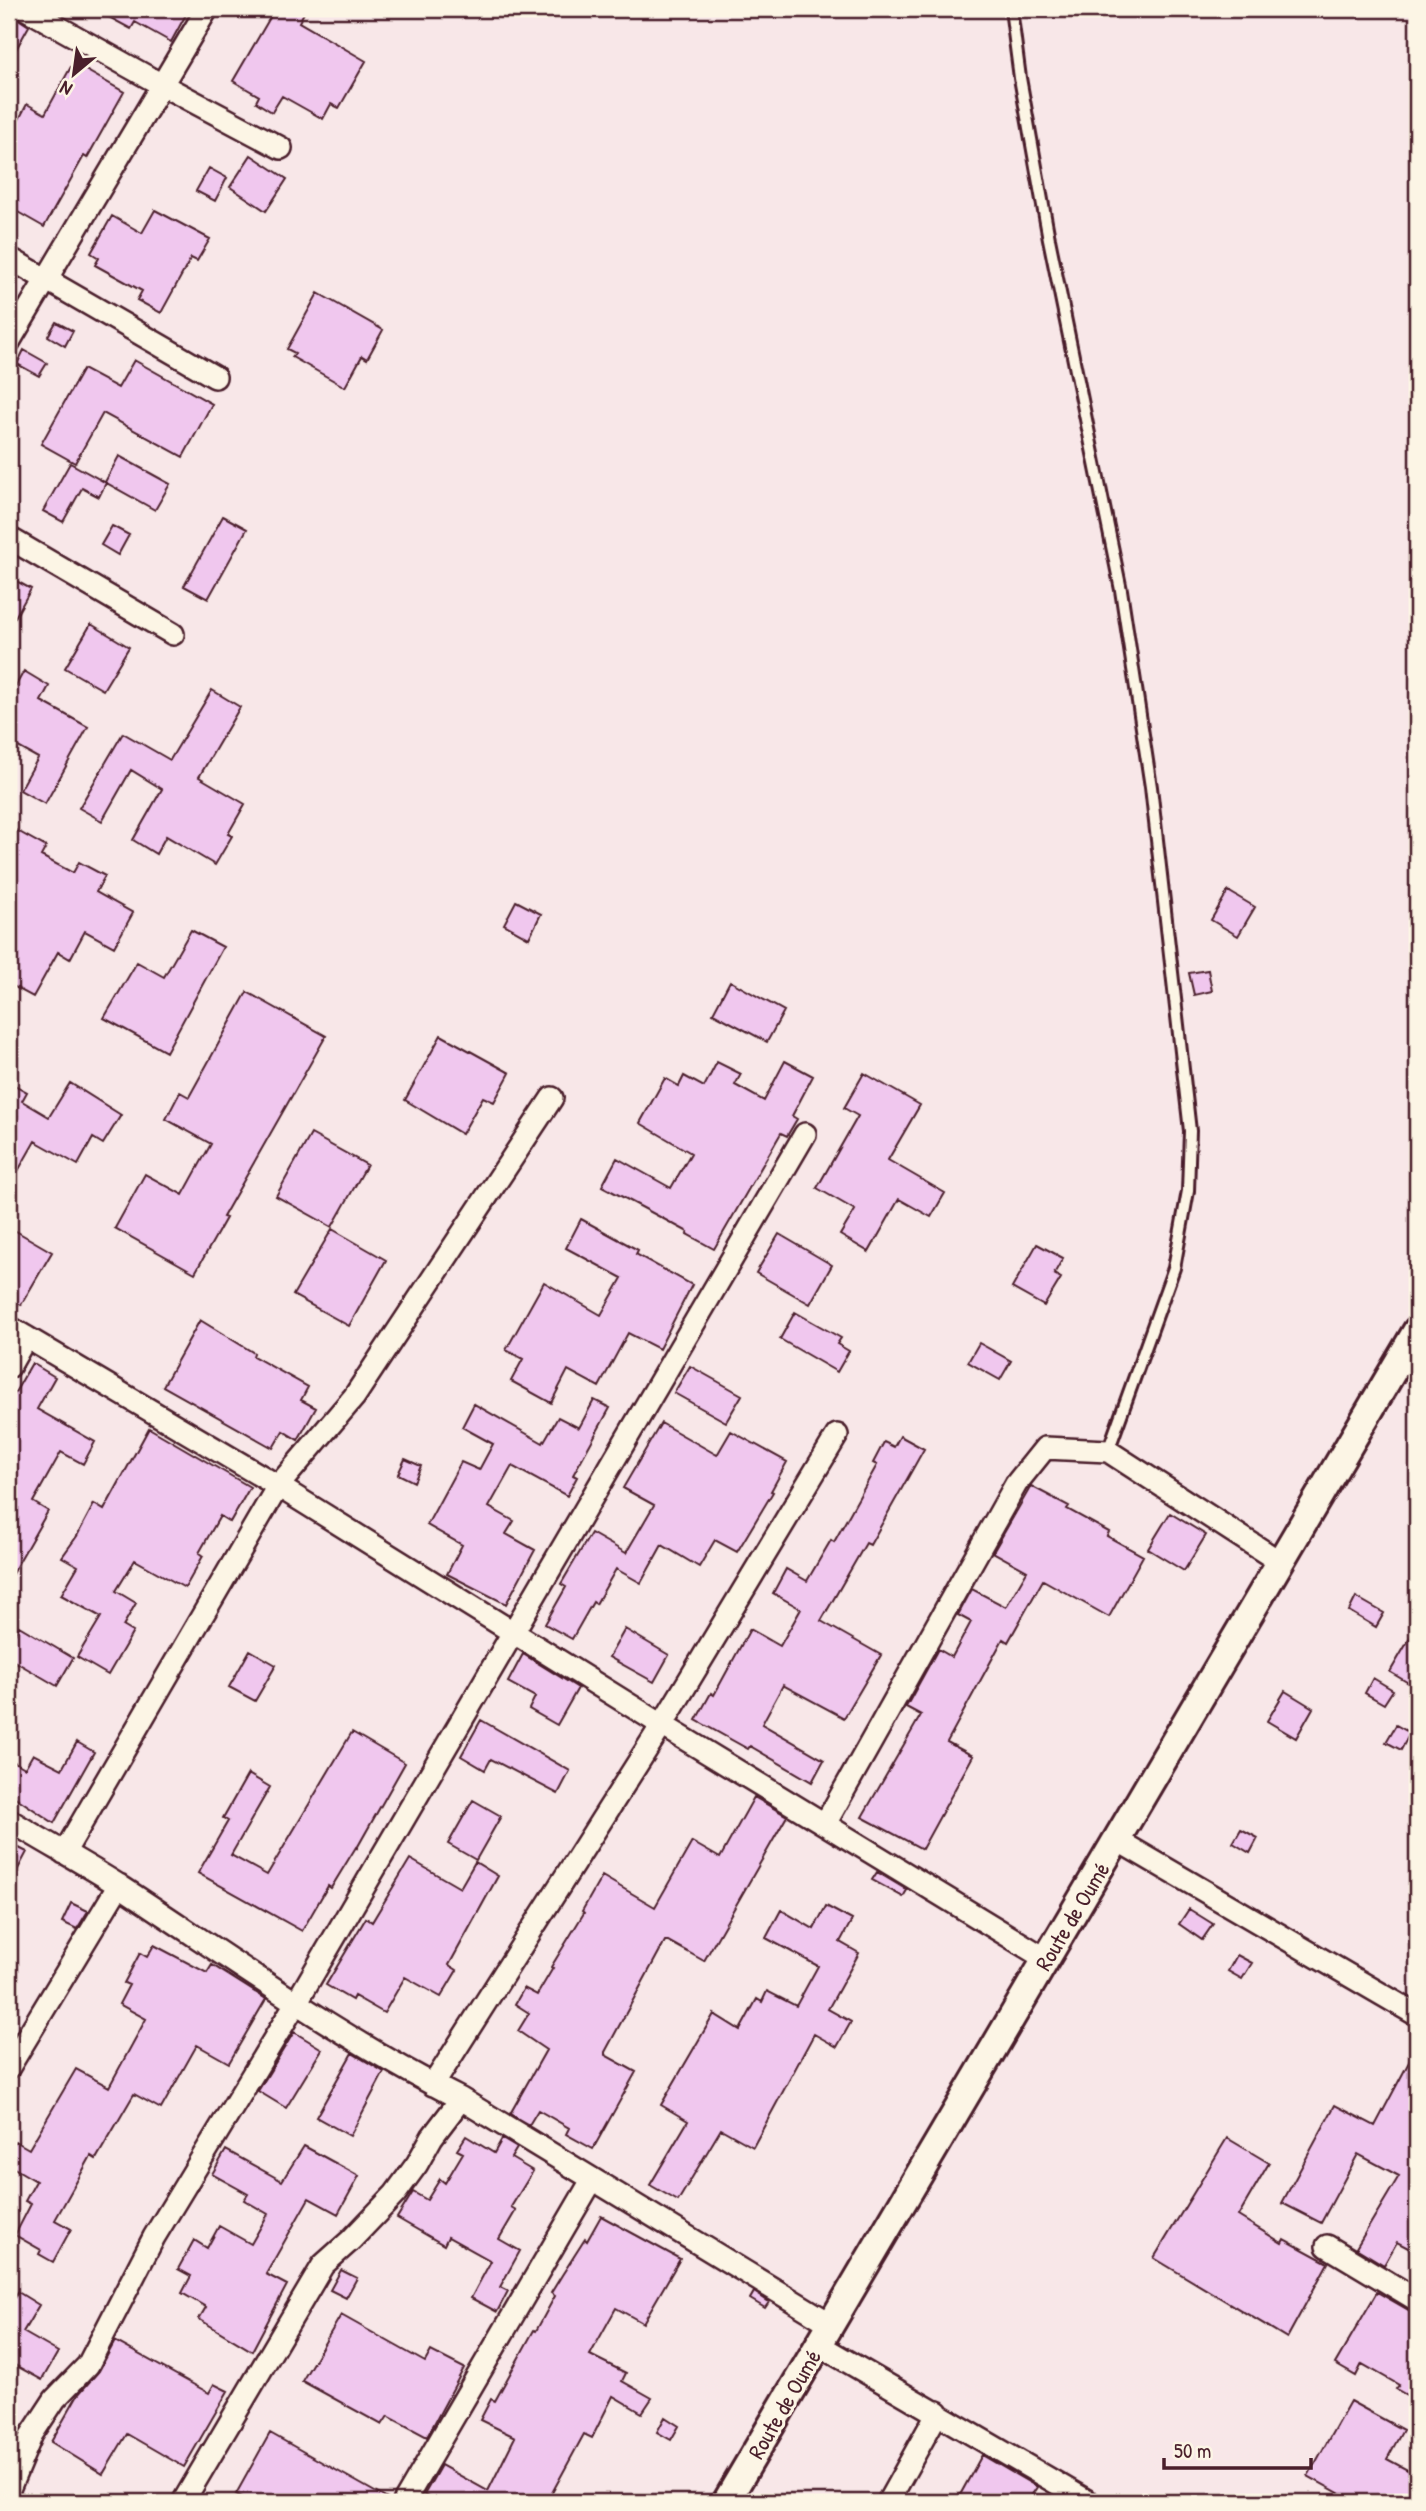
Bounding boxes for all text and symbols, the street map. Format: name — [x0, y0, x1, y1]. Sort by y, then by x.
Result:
north arrow — [38, 38, 108, 108]
text: N — [55, 75, 76, 103]
street label: Route de Oumé — [1027, 1856, 1117, 1976]
street label: Route de Oumé — [740, 2344, 828, 2464]
scale bar — [1164, 2427, 1310, 2471]
text: 50 m — [1174, 2436, 1211, 2465]

